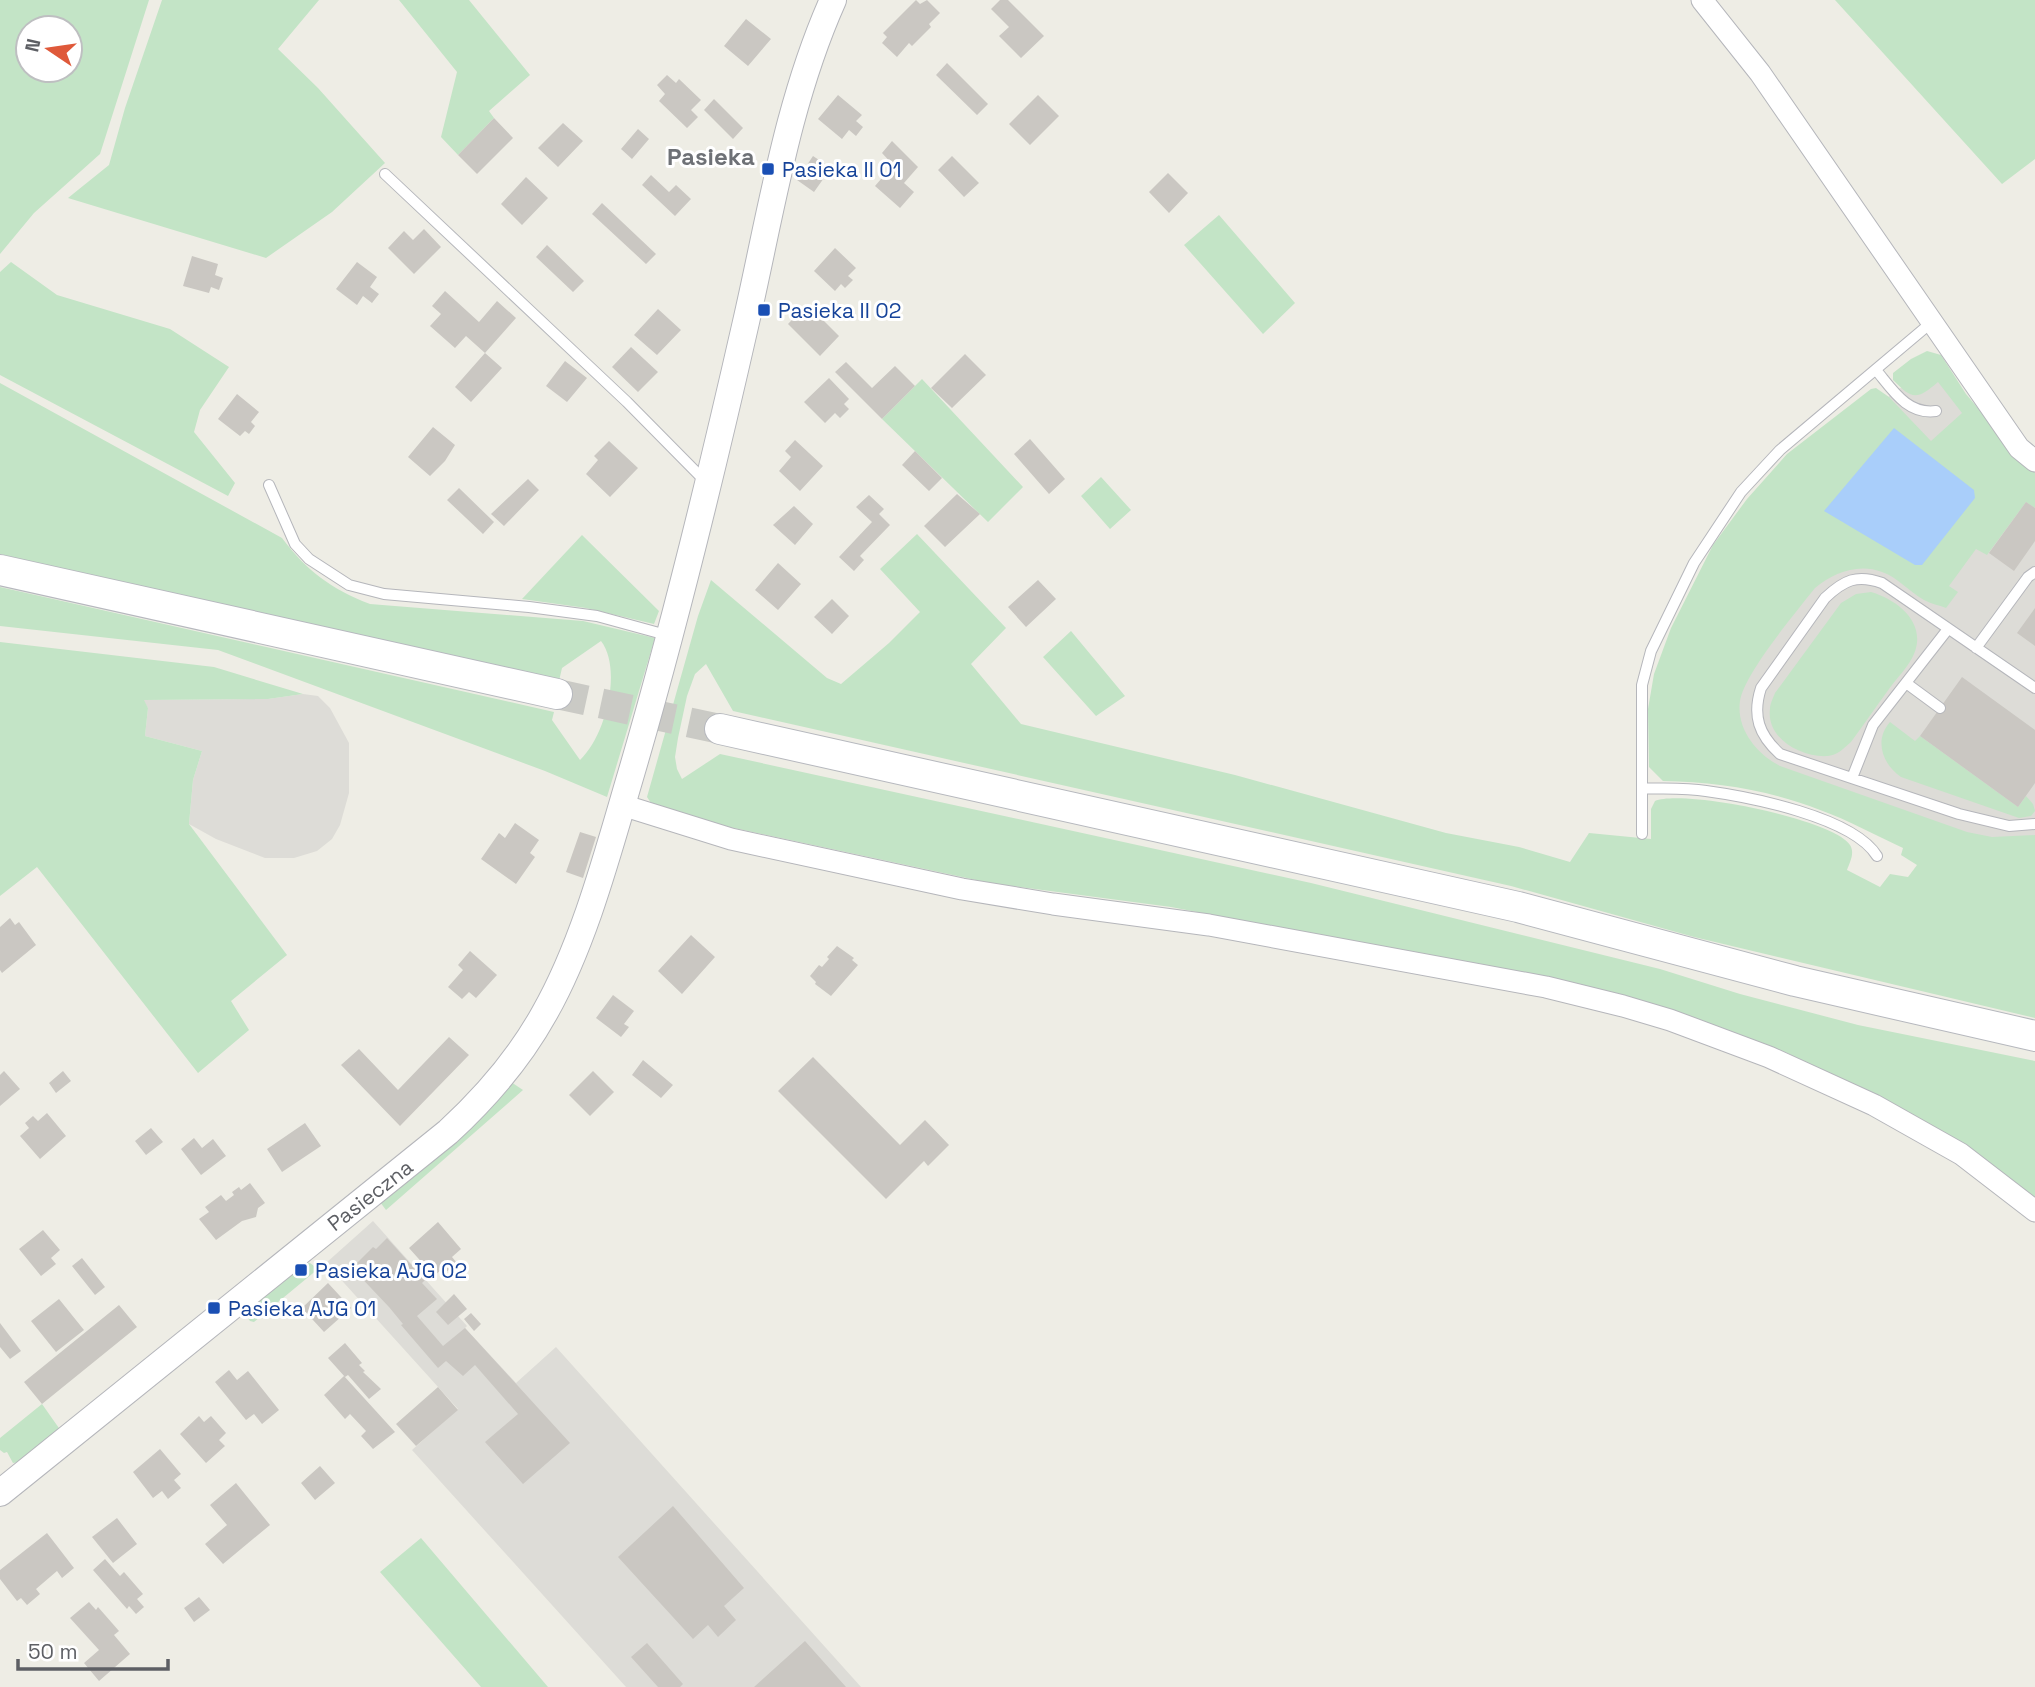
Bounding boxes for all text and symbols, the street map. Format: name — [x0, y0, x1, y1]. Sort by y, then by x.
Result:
north arrow — [14, 14, 84, 84]
text: N — [19, 36, 47, 54]
district label: Pasieka — [667, 141, 755, 172]
place label: Pasieka II 01 — [782, 156, 901, 183]
marker: Pasieka II 01 — [760, 161, 776, 177]
place label: Pasieka II 02 — [778, 297, 901, 324]
marker: Pasieka II 02 — [756, 302, 772, 318]
street label: Pasieczna — [322, 1153, 418, 1237]
place label: Pasieka AJG 02 — [315, 1257, 467, 1284]
marker: Pasieka AJG 02 — [293, 1262, 309, 1278]
place label: Pasieka AJG 01 — [228, 1295, 376, 1322]
marker: Pasieka AJG 01 — [206, 1300, 222, 1316]
scale bar — [18, 1628, 168, 1672]
text: 50 m — [28, 1638, 78, 1665]

